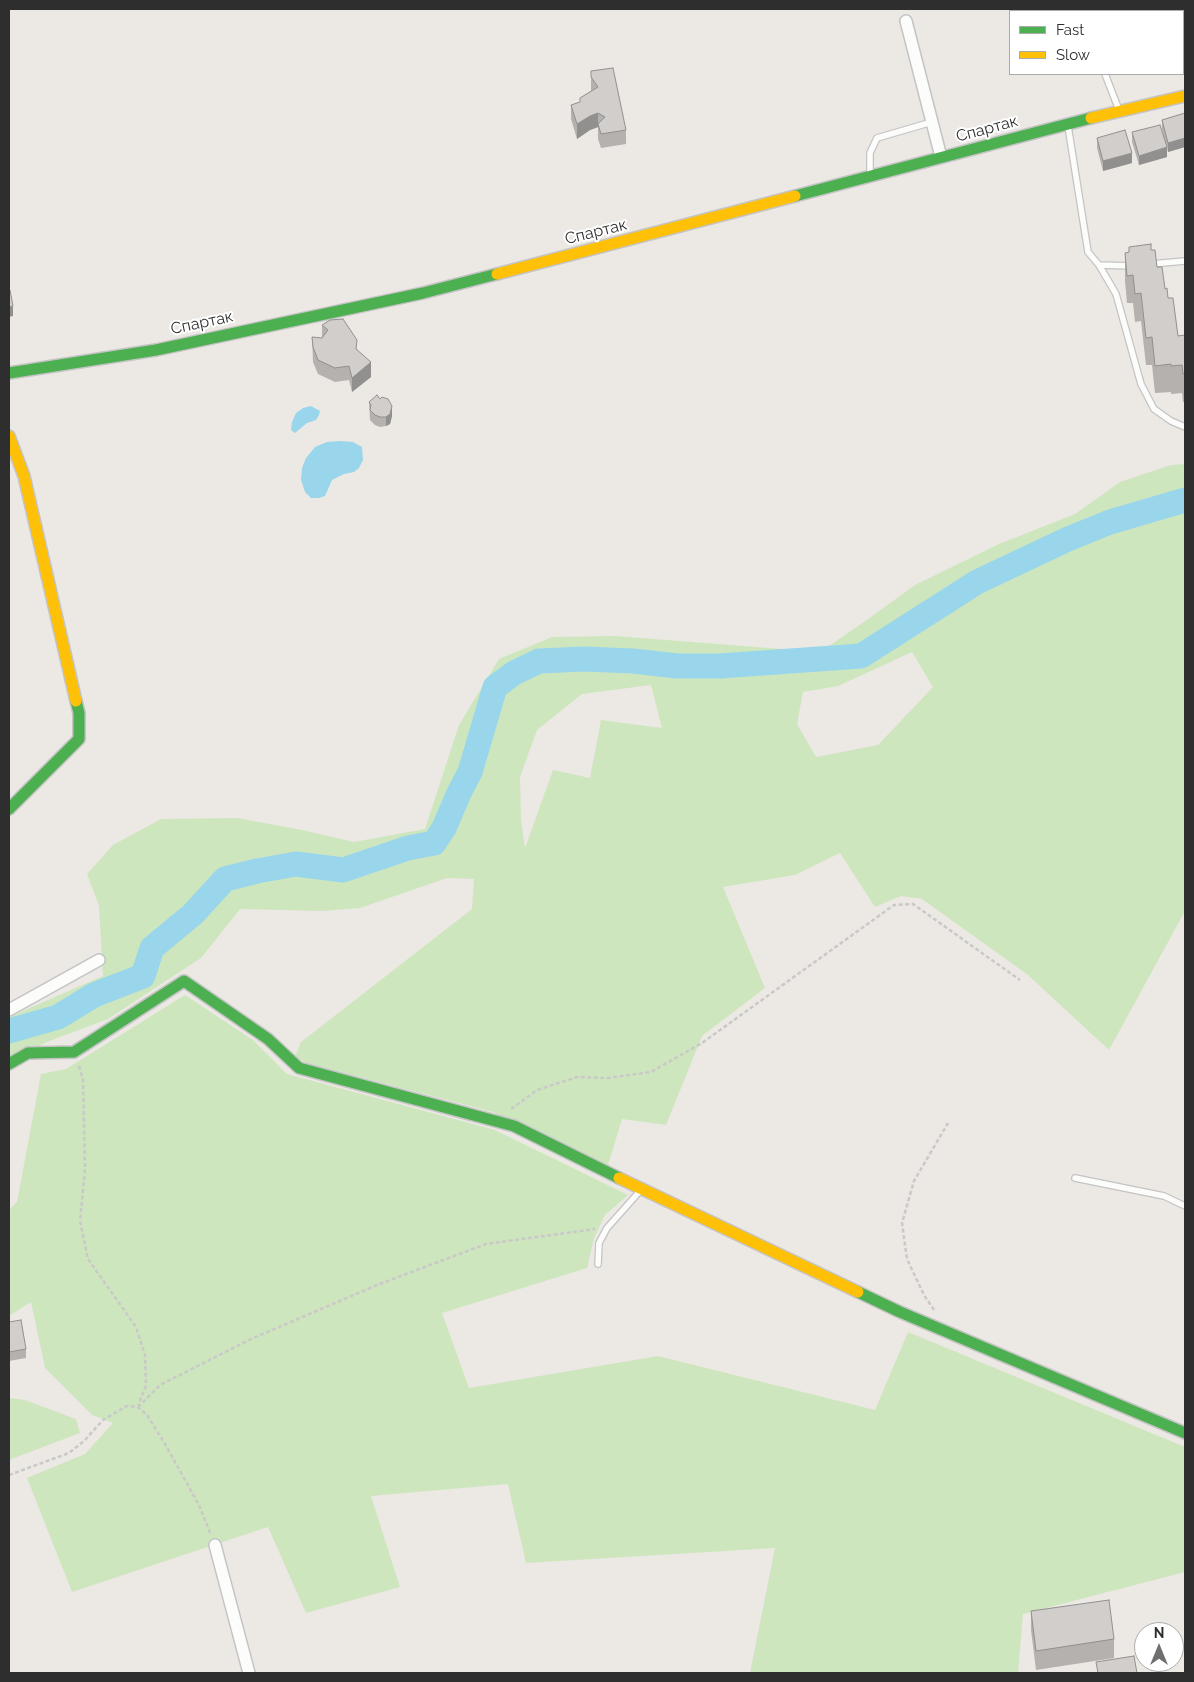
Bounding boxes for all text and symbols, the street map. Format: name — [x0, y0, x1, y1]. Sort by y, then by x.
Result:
legend — [1009, 10, 1184, 75]
text: Fast — [1056, 21, 1084, 39]
text: Slow — [1056, 46, 1090, 64]
street label: Спартак — [954, 112, 1020, 146]
street label: Спартак — [563, 215, 629, 249]
street label: Спартак — [169, 307, 235, 339]
north arrow — [1134, 1622, 1184, 1672]
text: N — [1154, 1625, 1164, 1641]

